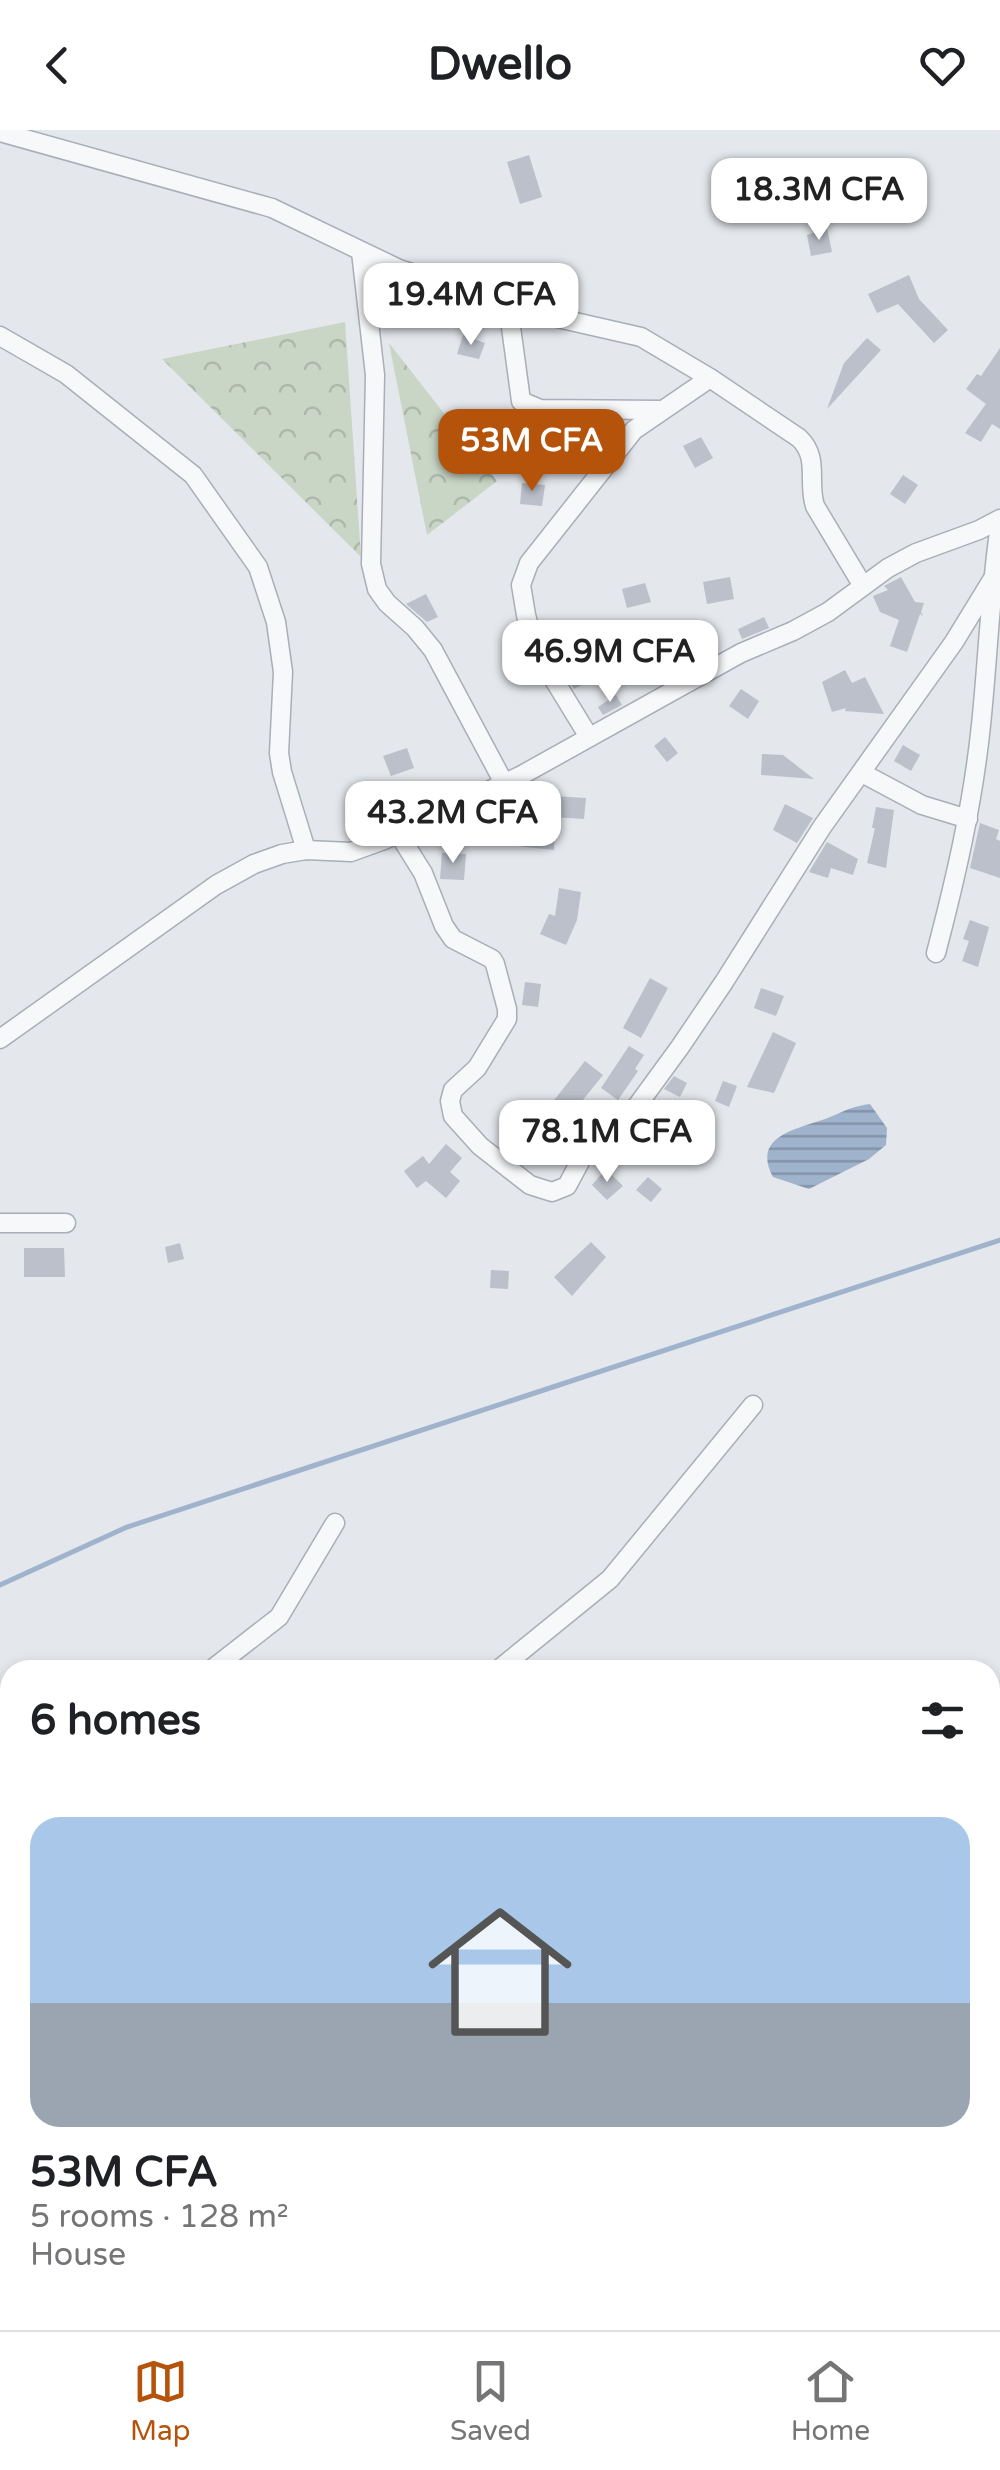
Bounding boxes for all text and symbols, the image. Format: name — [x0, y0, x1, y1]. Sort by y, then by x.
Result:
icon: back — [30, 38, 85, 93]
text: Dwello — [428, 38, 572, 92]
icon: heart — [915, 38, 970, 93]
pin: 18.3M CFA — [705, 158, 933, 243]
text: 18.3M CFA — [733, 171, 905, 209]
pin: 19.4M CFA — [357, 263, 585, 348]
text: 19.4M CFA — [385, 276, 557, 314]
pin: 53M CFA — [440, 409, 624, 494]
text: 53M CFA — [460, 422, 604, 460]
pin: 46.9M CFA — [496, 620, 724, 705]
text: 46.9M CFA — [524, 633, 696, 671]
pin: 43.2M CFA — [339, 781, 567, 866]
text: 43.2M CFA — [367, 794, 539, 832]
pin: 78.1M CFA — [493, 1100, 721, 1185]
text: 78.1M CFA — [521, 1113, 693, 1151]
icon: filters — [915, 1693, 970, 1748]
text: 6 homes — [30, 1695, 201, 1746]
icon: home — [410, 1882, 590, 2062]
text: 53M CFA — [30, 2147, 218, 2198]
text: 5 rooms · 128 m² — [30, 2198, 289, 2236]
text: House — [30, 2236, 126, 2274]
tab: Map — [130, 2354, 190, 2448]
tab: Saved — [450, 2354, 531, 2448]
tab: Home — [791, 2354, 870, 2448]

